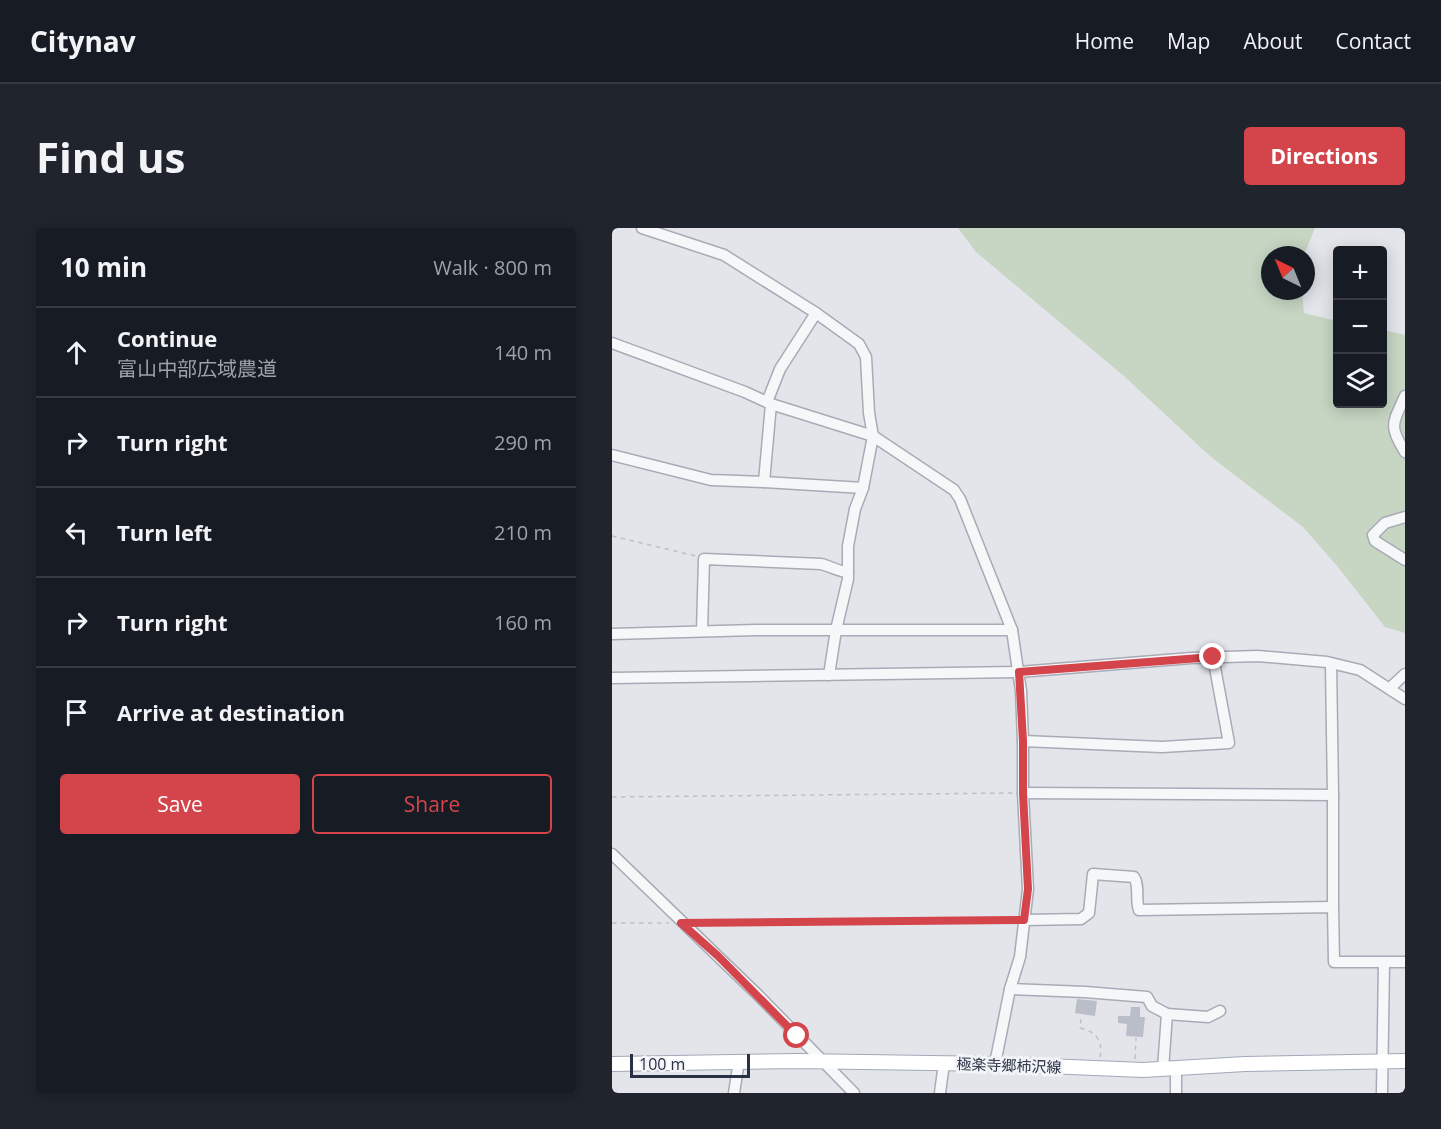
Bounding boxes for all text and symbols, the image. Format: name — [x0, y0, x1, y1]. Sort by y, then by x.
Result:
text: Citynav — [30, 22, 136, 60]
text: Home — [1075, 27, 1134, 55]
text: Map — [1167, 27, 1210, 55]
text: About — [1243, 27, 1303, 55]
text: Contact — [1336, 27, 1411, 55]
button: Directions — [1244, 127, 1405, 185]
text: Find us — [36, 128, 185, 185]
north arrow — [1261, 246, 1315, 300]
map controls — [1333, 246, 1387, 408]
button: + — [1333, 246, 1387, 300]
text: 10 min — [60, 249, 147, 285]
text: Walk · 800 m — [433, 254, 552, 281]
button: − — [1333, 300, 1387, 354]
text: Continue — [117, 323, 217, 353]
icon: ahead — [60, 336, 93, 369]
text: 140 m — [494, 339, 552, 366]
button: layers — [1333, 354, 1387, 408]
text: 富山中部広域農道 — [117, 355, 277, 382]
icon: right — [60, 426, 93, 459]
text: Turn right — [117, 427, 228, 457]
text: 290 m — [494, 429, 552, 456]
icon: left — [60, 516, 93, 549]
text: Turn left — [117, 517, 212, 547]
text: 210 m — [494, 519, 552, 546]
icon: right — [60, 606, 93, 639]
text: Turn right — [117, 607, 228, 637]
text: 160 m — [494, 609, 552, 636]
route end — [1199, 643, 1225, 669]
icon: arrive — [60, 696, 93, 729]
text: Arrive at destination — [117, 697, 345, 727]
button: Save — [60, 774, 300, 834]
button: Share — [312, 774, 552, 834]
route start — [783, 1022, 809, 1048]
scale bar — [630, 1051, 750, 1078]
text: 100 m — [639, 1053, 685, 1075]
street label: 極楽寺郷柿沢線 — [956, 1053, 1062, 1077]

